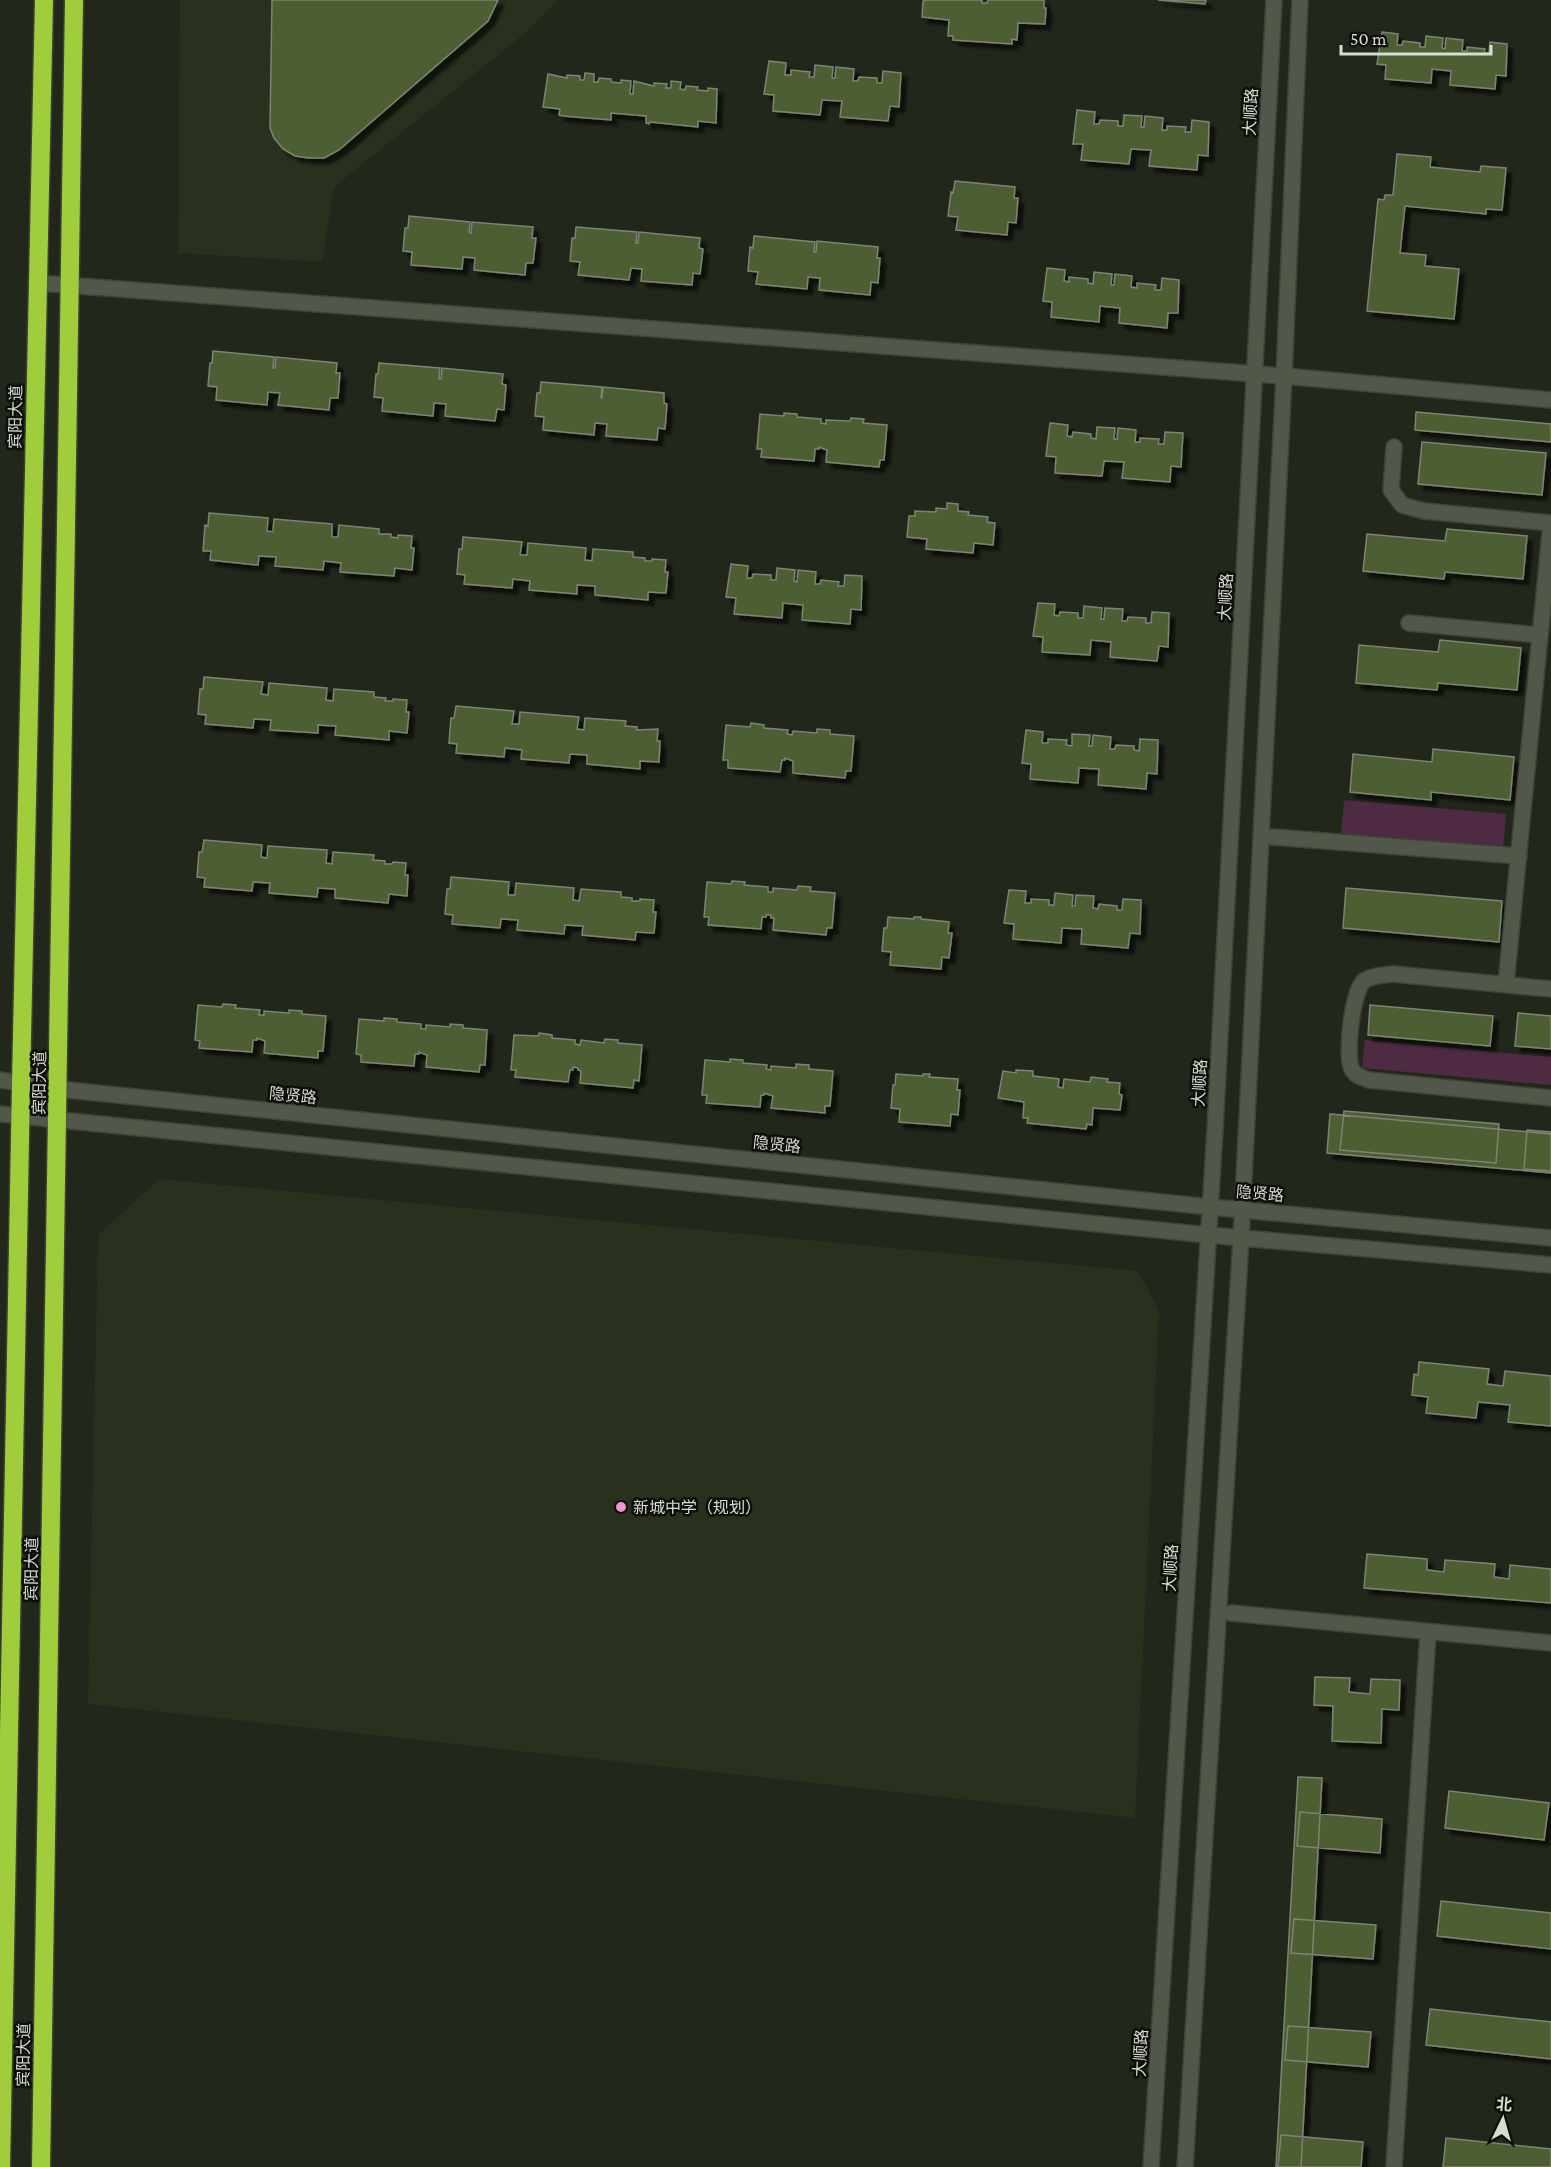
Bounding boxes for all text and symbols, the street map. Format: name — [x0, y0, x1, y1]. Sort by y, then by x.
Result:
scale bar — [1341, 18, 1491, 56]
text: 50 m — [1350, 29, 1387, 49]
street label: 大顺路 — [1241, 88, 1260, 136]
street label: 宾阳大道 — [6, 385, 25, 449]
street label: 大顺路 — [1216, 573, 1235, 621]
street label: 宾阳大道 — [30, 1051, 49, 1115]
street label: 大顺路 — [1190, 1059, 1209, 1107]
street label: 隐贤路 — [268, 1085, 318, 1106]
street label: 隐贤路 — [752, 1134, 802, 1155]
street label: 隐贤路 — [1235, 1183, 1285, 1204]
place label: 新城中学（规划） — [633, 1499, 761, 1516]
marker: 新城中学（规划） — [614, 1500, 628, 1514]
street label: 宾阳大道 — [22, 1537, 41, 1601]
street label: 大顺路 — [1161, 1544, 1180, 1592]
street label: 宾阳大道 — [14, 2023, 33, 2087]
street label: 大顺路 — [1131, 2029, 1150, 2077]
north arrow — [1473, 2089, 1533, 2149]
text: 北 — [1496, 2095, 1513, 2114]

